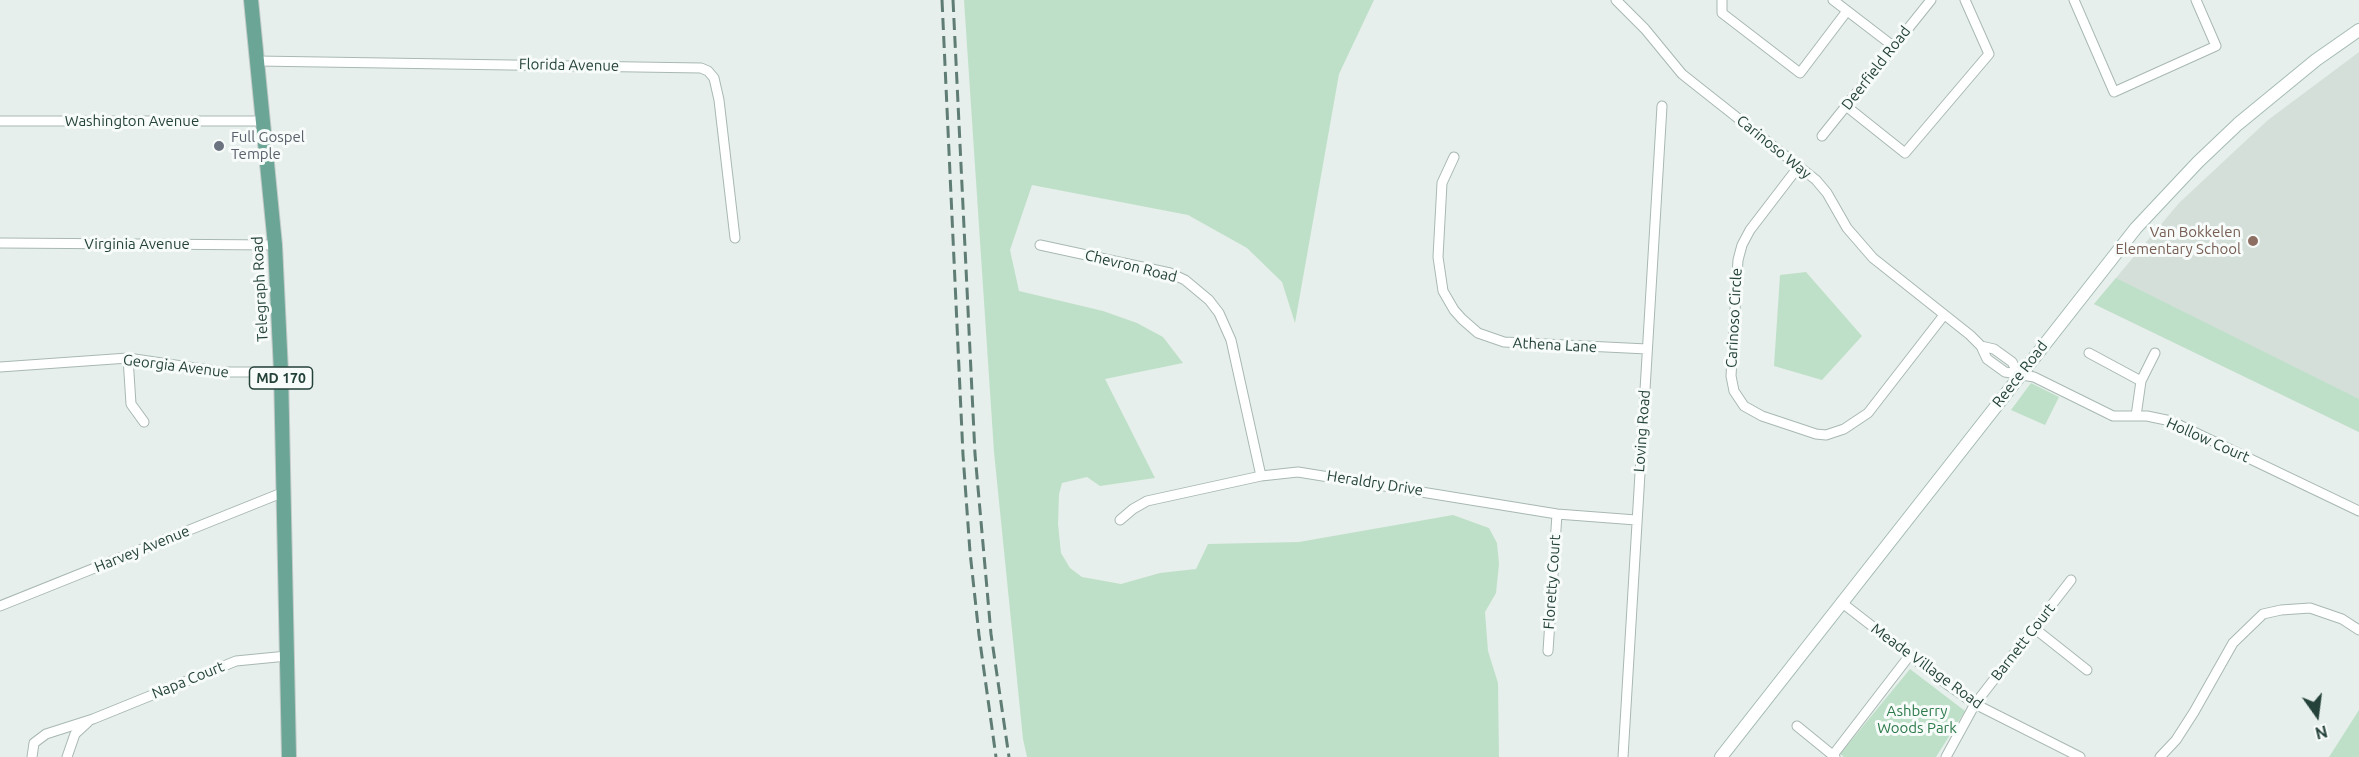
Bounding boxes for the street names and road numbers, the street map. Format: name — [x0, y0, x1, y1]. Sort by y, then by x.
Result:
street label: Deerfield Road — [1838, 23, 1914, 113]
street label: Florida Avenue — [519, 55, 619, 75]
street label: Carinoso Way — [1733, 111, 1815, 183]
street label: Washington Avenue — [65, 112, 199, 130]
street label: Virginia Avenue — [84, 235, 190, 253]
street label: Telegraph Road — [248, 236, 272, 342]
street label: Chevron Road — [1083, 246, 1179, 286]
street label: Carinoso Circle — [1722, 268, 1746, 368]
street label: Athena Lane — [1512, 334, 1598, 356]
street label: Reece Road — [1989, 337, 2051, 411]
street label: Georgia Avenue — [122, 351, 230, 381]
road number: MD 170 — [250, 367, 312, 389]
street label: Loving Road — [1630, 389, 1654, 473]
street label: Hollow Court — [2164, 414, 2252, 466]
street label: Heraldry Drive — [1326, 467, 1424, 499]
street label: Harvey Avenue — [92, 522, 192, 576]
street label: Floretty Court — [1540, 534, 1564, 630]
street label: Barnett Court — [1987, 600, 2059, 684]
street label: Meade Village Road — [1868, 619, 1986, 713]
street label: Napa Court — [149, 657, 227, 703]

